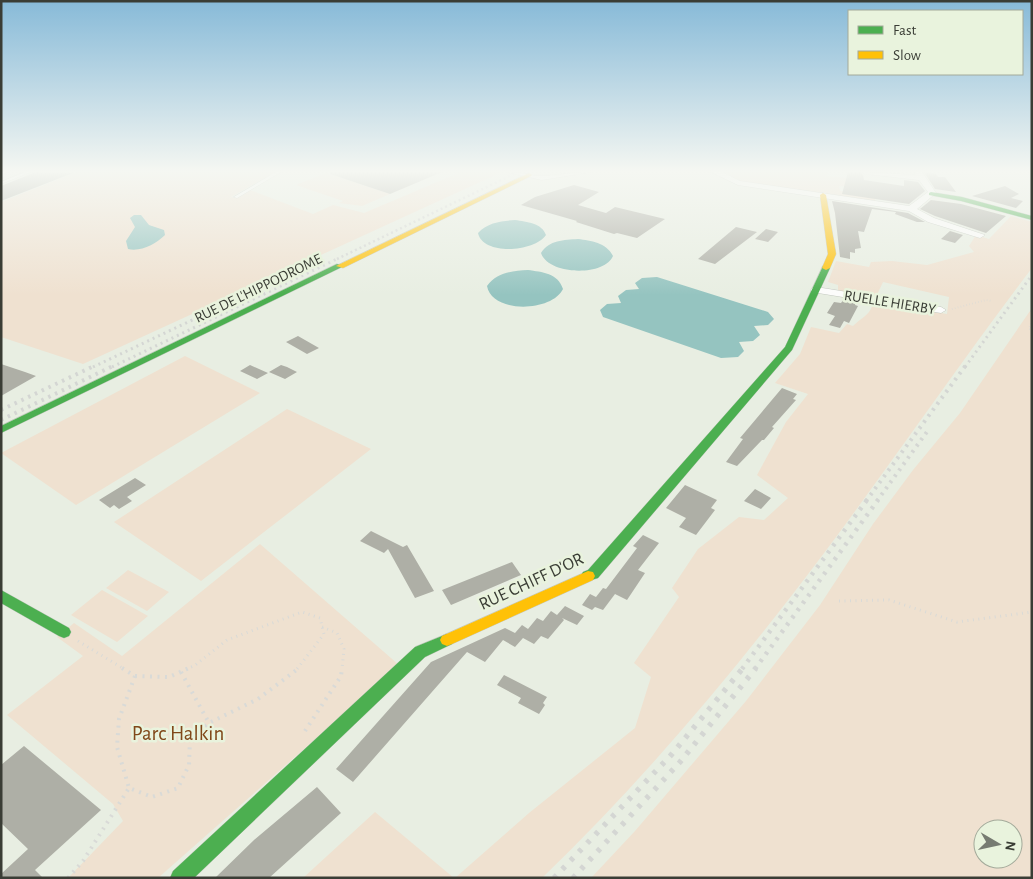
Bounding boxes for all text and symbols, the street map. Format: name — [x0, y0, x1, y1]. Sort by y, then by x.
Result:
legend — [848, 10, 1023, 75]
text: Fast — [893, 23, 917, 38]
text: Slow — [893, 48, 921, 63]
street label: RUE DE L'HIPPODROME — [192, 251, 324, 326]
street label: RUELLE HIERBY — [843, 288, 937, 317]
street label: RUE CHIFF D'OR — [476, 550, 586, 614]
park label: Parc Halkin — [132, 723, 224, 744]
north arrow — [973, 819, 1023, 869]
text: N — [1002, 840, 1018, 852]

